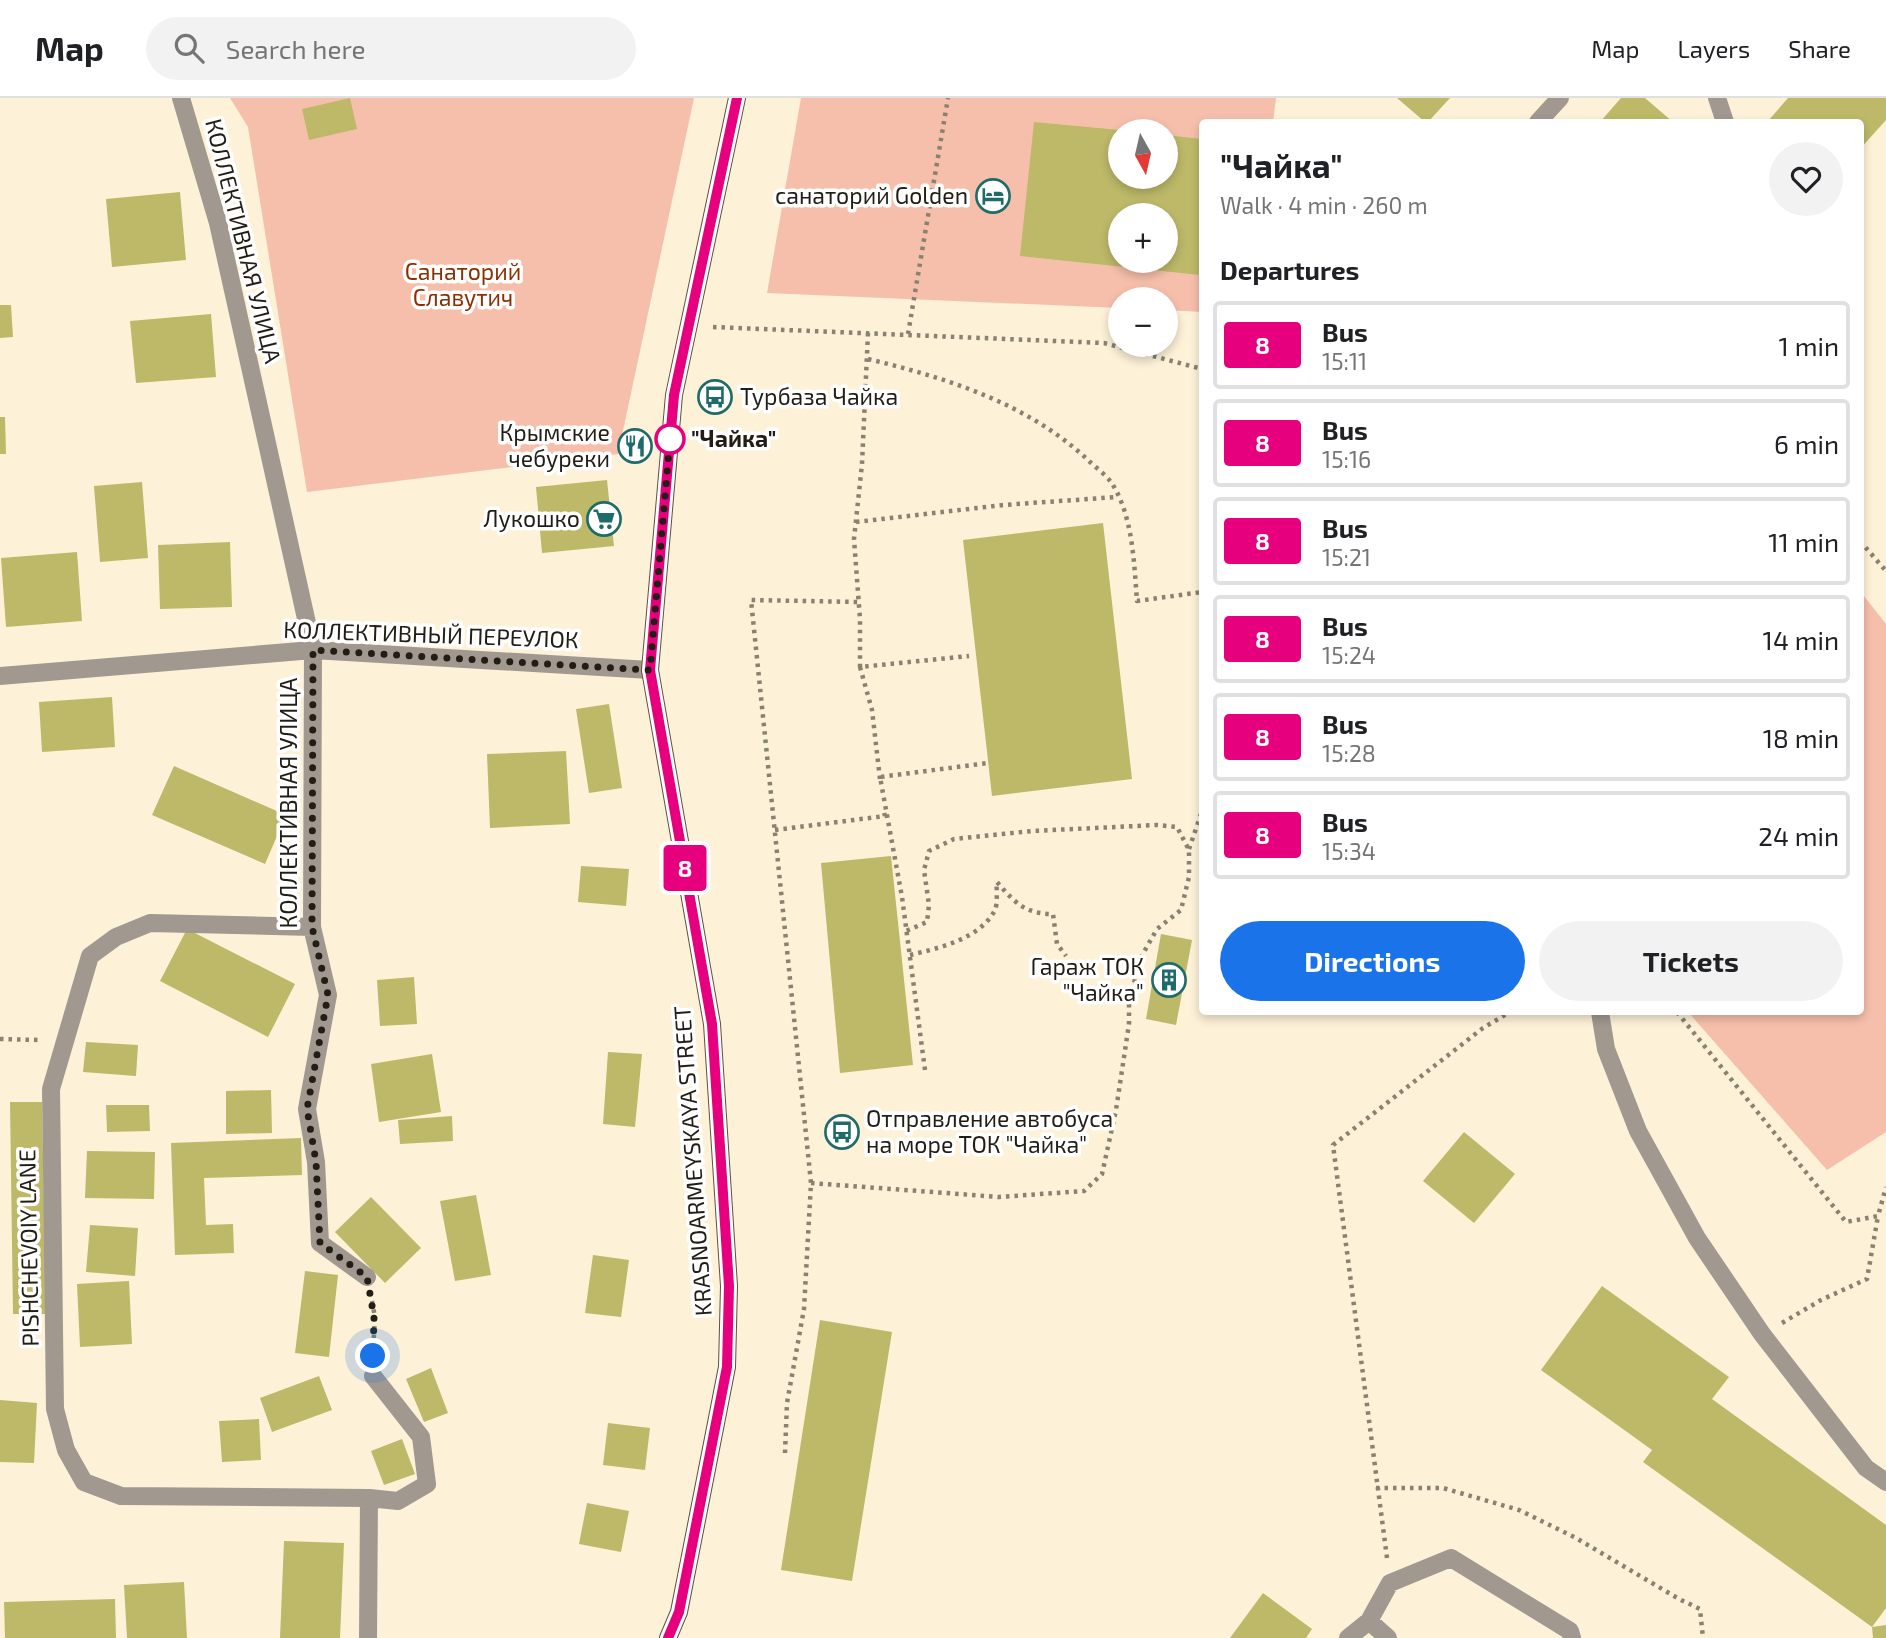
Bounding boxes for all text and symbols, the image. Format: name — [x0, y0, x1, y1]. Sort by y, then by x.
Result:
search box — [146, 17, 636, 80]
text: Map — [35, 28, 104, 68]
icon: search — [170, 29, 208, 67]
text: Search here — [226, 33, 365, 64]
text: Map — [1591, 34, 1639, 63]
text: Layers — [1677, 34, 1750, 63]
text: Share — [1788, 34, 1851, 63]
street label: КОЛЛЕКТИВНАЯ УЛИЦА — [200, 116, 288, 366]
north arrow — [1108, 119, 1178, 189]
map controls — [1108, 119, 1178, 357]
button: heart — [1769, 142, 1843, 216]
text: "Чайка" — [1220, 145, 1343, 185]
hotel icon: санаторий Golden — [974, 177, 1012, 215]
place label: санаторий Golden — [775, 181, 968, 209]
text: Walk · 4 min · 260 m — [1220, 191, 1428, 219]
button: + — [1108, 203, 1178, 273]
text: Departures — [1220, 254, 1359, 285]
park label: Санаторий Славутич — [405, 257, 521, 312]
button: − — [1108, 287, 1178, 357]
text: Bus — [1322, 316, 1368, 347]
text: 8 — [1255, 330, 1270, 359]
text: 1 min — [1779, 330, 1839, 361]
text: 15:11 — [1322, 347, 1367, 375]
bus stop icon: Турбаза Чайка — [696, 378, 734, 416]
place label: Турбаза Чайка — [740, 382, 898, 411]
text: Bus — [1322, 414, 1368, 445]
place label: Крымские чебуреки — [500, 418, 610, 473]
marker: "Чайка" — [655, 424, 685, 454]
place label: "Чайка" — [691, 424, 776, 452]
restaurant icon: Крымские чебуреки — [616, 427, 654, 465]
text: 8 — [1255, 428, 1270, 457]
text: 6 min — [1774, 428, 1839, 459]
text: 15:16 — [1322, 445, 1371, 473]
supermarket icon: Лукошко — [585, 500, 623, 538]
place label: Лукошко — [484, 504, 580, 533]
text: Bus — [1322, 512, 1368, 543]
text: 8 — [1255, 526, 1270, 555]
text: 11 min — [1768, 526, 1839, 557]
text: 15:21 — [1322, 543, 1371, 571]
text: Bus — [1322, 610, 1368, 641]
street label: КОЛЛЕКТИВНЫЙ ПЕРЕУЛОК — [283, 615, 579, 653]
text: 8 — [1255, 624, 1270, 653]
text: 14 min — [1763, 624, 1839, 655]
text: 15:24 — [1322, 641, 1376, 669]
street label: КОЛЛЕКТИВНАЯ УЛИЦА — [274, 677, 302, 928]
text: Bus — [1322, 708, 1368, 739]
text: 8 — [1255, 722, 1270, 751]
text: 18 min — [1763, 722, 1839, 753]
text: 15:28 — [1322, 739, 1376, 767]
text: Bus — [1322, 806, 1368, 837]
text: 8 — [1255, 820, 1270, 849]
text: 24 min — [1758, 820, 1839, 851]
text: 15:34 — [1322, 837, 1376, 865]
line badge: 8 — [662, 845, 708, 891]
text: 8 — [678, 853, 692, 882]
button: Directions — [1220, 921, 1525, 1001]
button: Tickets — [1539, 921, 1843, 1001]
place label: Гараж ТОК "Чайка" — [1030, 952, 1144, 1006]
building icon: Гараж ТОК "Чайка" — [1150, 961, 1188, 999]
street label: KRASNOARMEYSKAYA STREET — [667, 1005, 717, 1317]
place label: Отправление автобуса на море ТОК "Чайка" — [866, 1104, 1113, 1158]
bus stop icon: Отправление автобуса на море ТОК "Чайка" — [823, 1113, 861, 1151]
street label: PISHCHEVOIY LANE — [12, 1149, 44, 1347]
your location — [355, 1338, 390, 1373]

